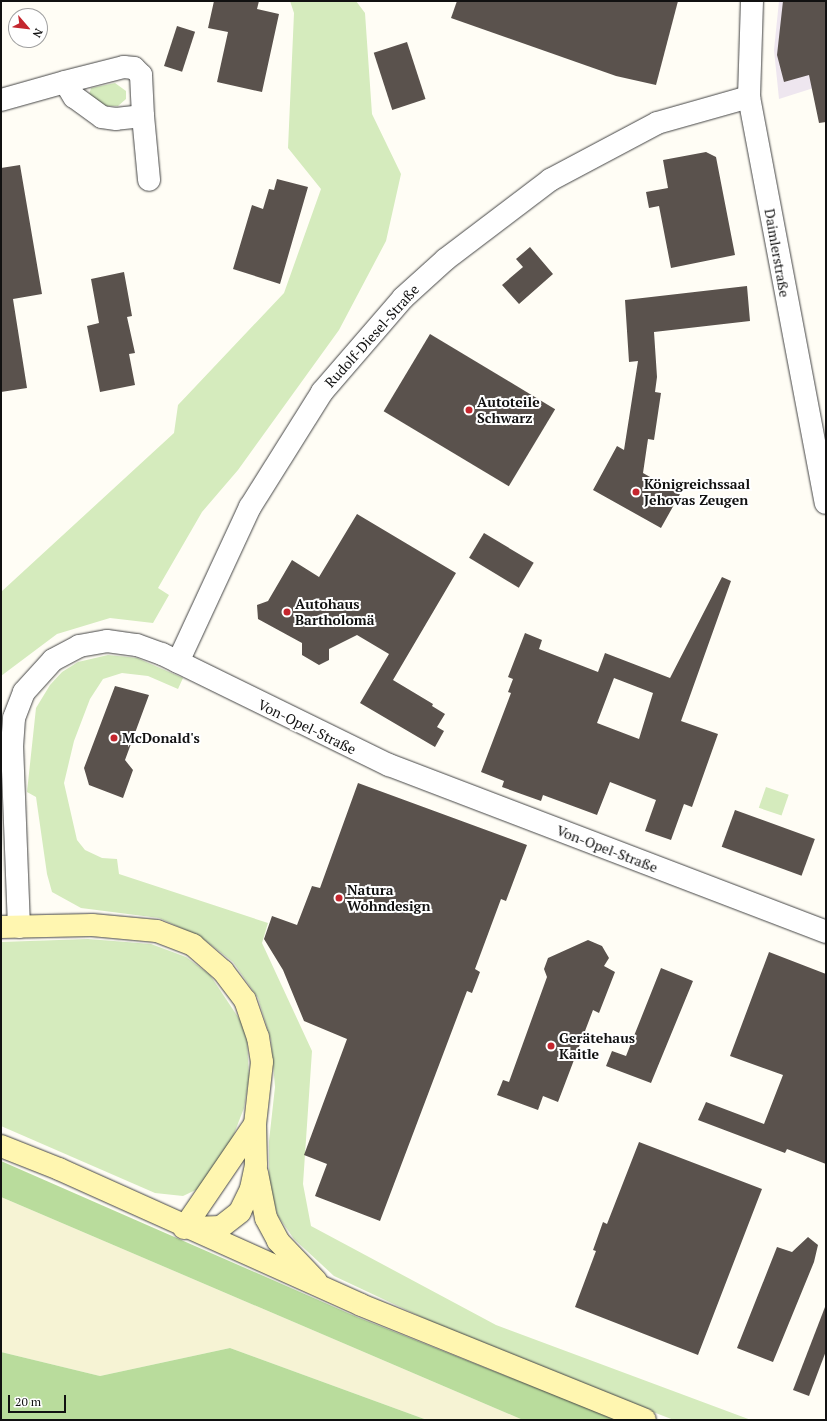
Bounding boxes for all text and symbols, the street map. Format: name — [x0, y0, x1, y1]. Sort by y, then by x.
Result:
north arrow — [8, 8, 48, 48]
text: N — [30, 26, 46, 40]
street label: Daimlerstraße — [761, 207, 793, 299]
street label: Rudolf-Diesel-Straße — [321, 281, 423, 391]
place label: Autoteile Schwarz — [477, 394, 540, 426]
marker: Autoteile Schwarz — [464, 405, 474, 415]
place label: Königreichssaal Jehovas Zeugen — [644, 476, 750, 508]
marker: Königreichssaal Jehovas Zeugen — [631, 487, 641, 497]
place label: Autohaus Bartholomä — [295, 596, 374, 628]
marker: Autohaus Bartholomä — [282, 607, 292, 617]
street label: Von-Opel-Straße — [255, 696, 359, 758]
place label: McDonald's — [122, 730, 200, 746]
marker: McDonald's — [109, 733, 119, 743]
street label: Von-Opel-Straße — [554, 822, 660, 876]
place label: Natura Wohndesign — [347, 882, 430, 914]
marker: Natura Wohndesign — [334, 893, 344, 903]
place label: Gerätehaus Kaitle — [559, 1030, 635, 1062]
marker: Gerätehaus Kaitle — [546, 1041, 556, 1051]
scale bar — [10, 1387, 68, 1413]
text: 20 m — [15, 1394, 41, 1409]

